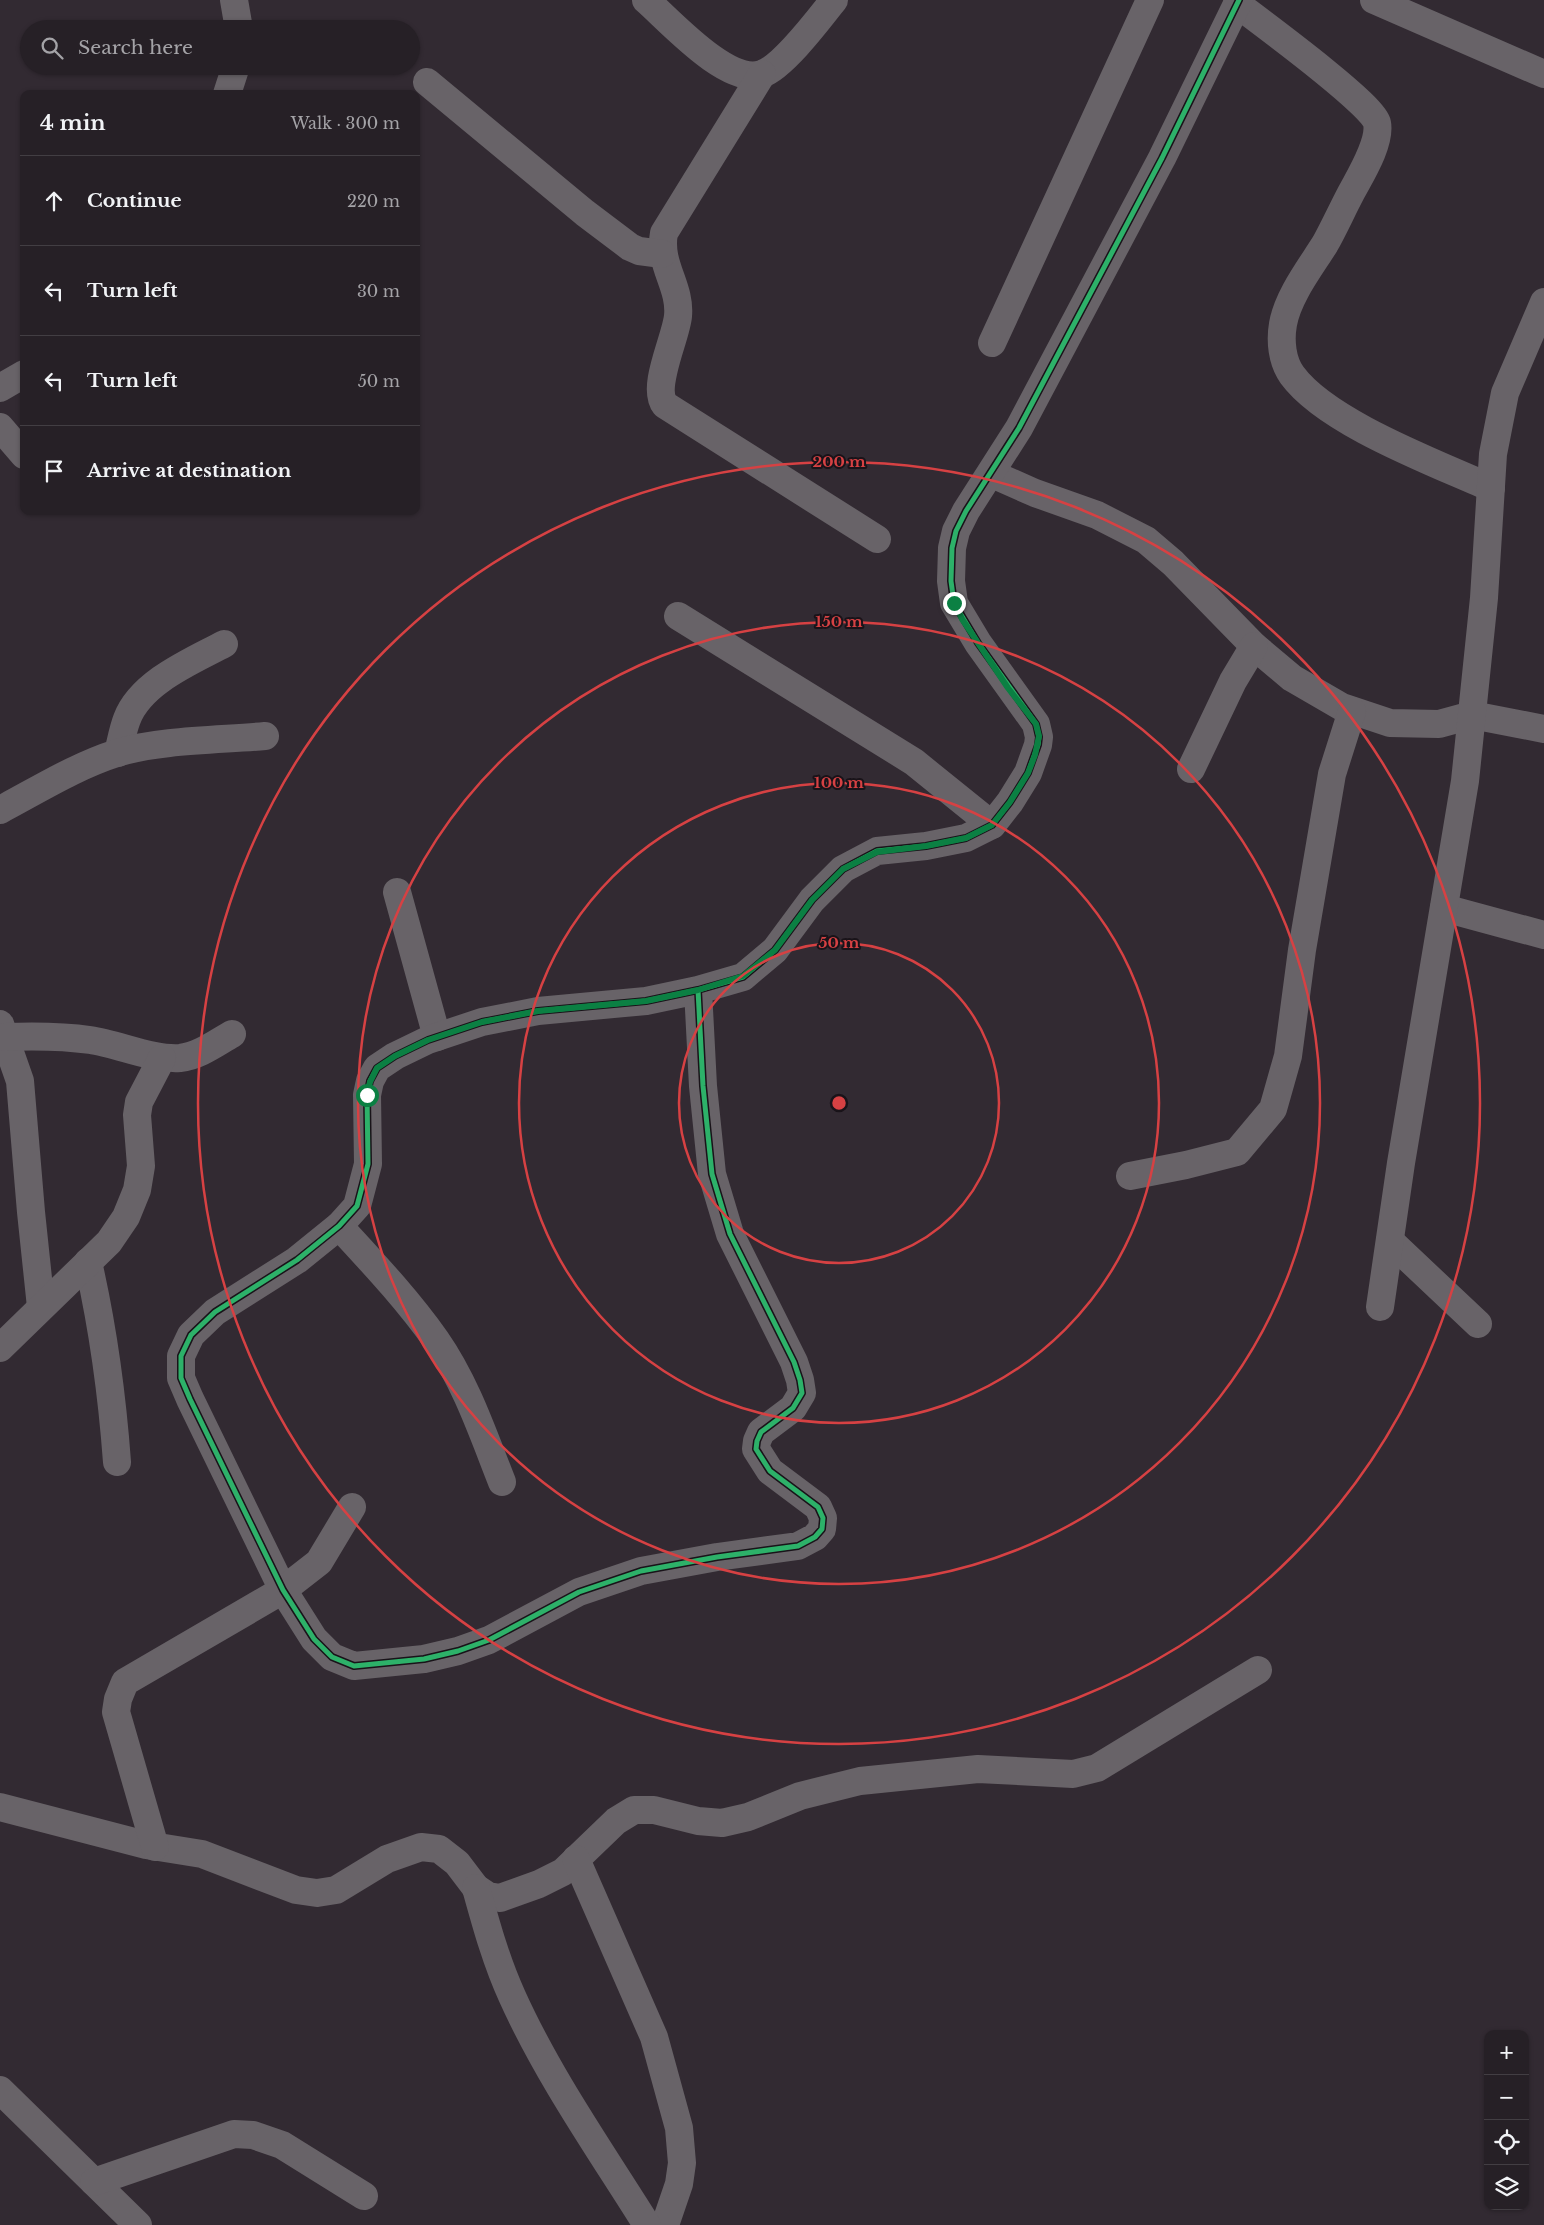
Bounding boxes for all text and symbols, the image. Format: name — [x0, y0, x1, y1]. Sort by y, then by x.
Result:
search box — [20, 20, 420, 75]
icon: search — [38, 34, 66, 62]
text: Search here — [78, 36, 193, 59]
text: 4 min — [40, 110, 106, 136]
text: Walk · 300 m — [291, 113, 400, 133]
icon: ahead — [40, 187, 68, 215]
text: Continue — [87, 189, 182, 212]
text: 220 m — [347, 191, 400, 211]
icon: left — [40, 277, 68, 305]
text: Turn left — [87, 279, 178, 302]
text: 30 m — [357, 281, 400, 301]
icon: left — [40, 367, 68, 395]
text: Turn left — [87, 369, 178, 392]
text: 50 m — [358, 371, 400, 391]
text: 200 m — [813, 452, 866, 471]
icon: arrive — [40, 457, 68, 485]
text: Arrive at destination — [87, 459, 291, 482]
route end — [943, 592, 966, 615]
text: 150 m — [815, 612, 863, 631]
text: 100 m — [814, 773, 864, 792]
text: 50 m — [819, 933, 860, 952]
route start — [356, 1084, 379, 1107]
centre of rings — [830, 1094, 848, 1112]
map controls — [1484, 2030, 1529, 2210]
button: + — [1484, 2030, 1529, 2075]
button: − — [1484, 2075, 1529, 2120]
button: locate — [1484, 2120, 1529, 2165]
button: layers — [1484, 2165, 1529, 2210]

